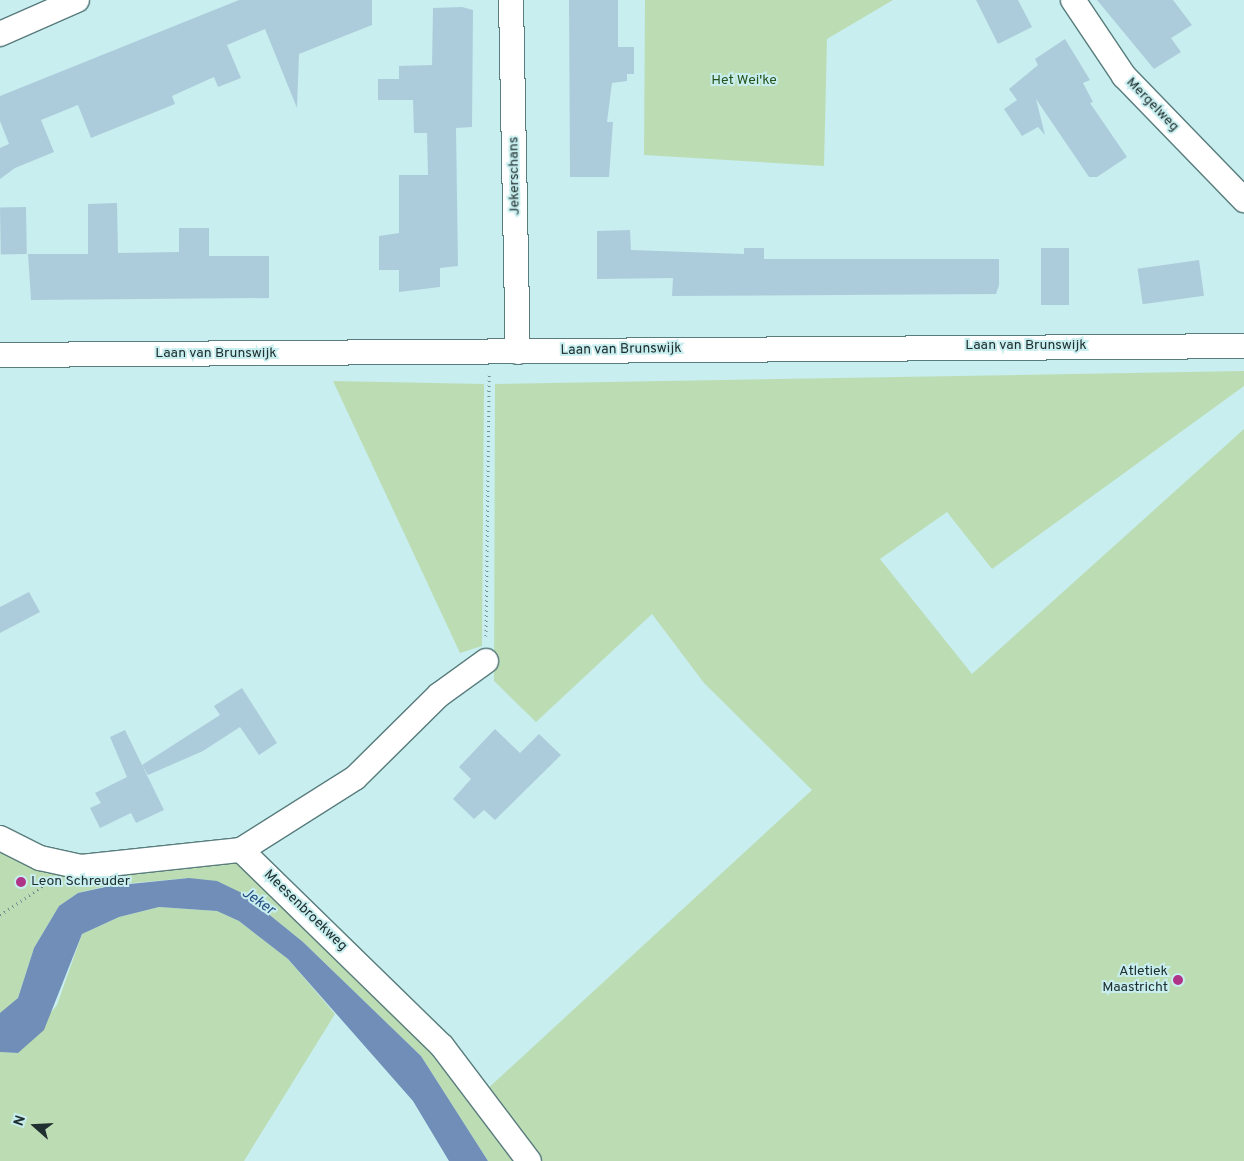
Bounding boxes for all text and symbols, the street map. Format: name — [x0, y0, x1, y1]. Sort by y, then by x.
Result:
park label: Het Wei'ke — [711, 73, 777, 89]
street label: Mergelweg — [1122, 74, 1182, 136]
street label: Jekerschans — [506, 137, 524, 215]
street label: Laan van Brunswijk — [965, 338, 1087, 354]
street label: Laan van Brunswijk — [560, 341, 682, 359]
street label: Laan van Brunswijk — [155, 346, 277, 362]
street label: Meesenbroekweg — [260, 867, 350, 955]
place label: Leon Schreuder — [31, 874, 130, 890]
marker: Leon Schreuder — [15, 876, 27, 888]
water label: Jeker — [238, 884, 278, 920]
place label: Atletiek Maastricht — [1102, 964, 1168, 996]
marker: Atletiek Maastricht — [1172, 974, 1184, 986]
north arrow — [10, 1101, 60, 1151]
text: N — [11, 1113, 30, 1128]

